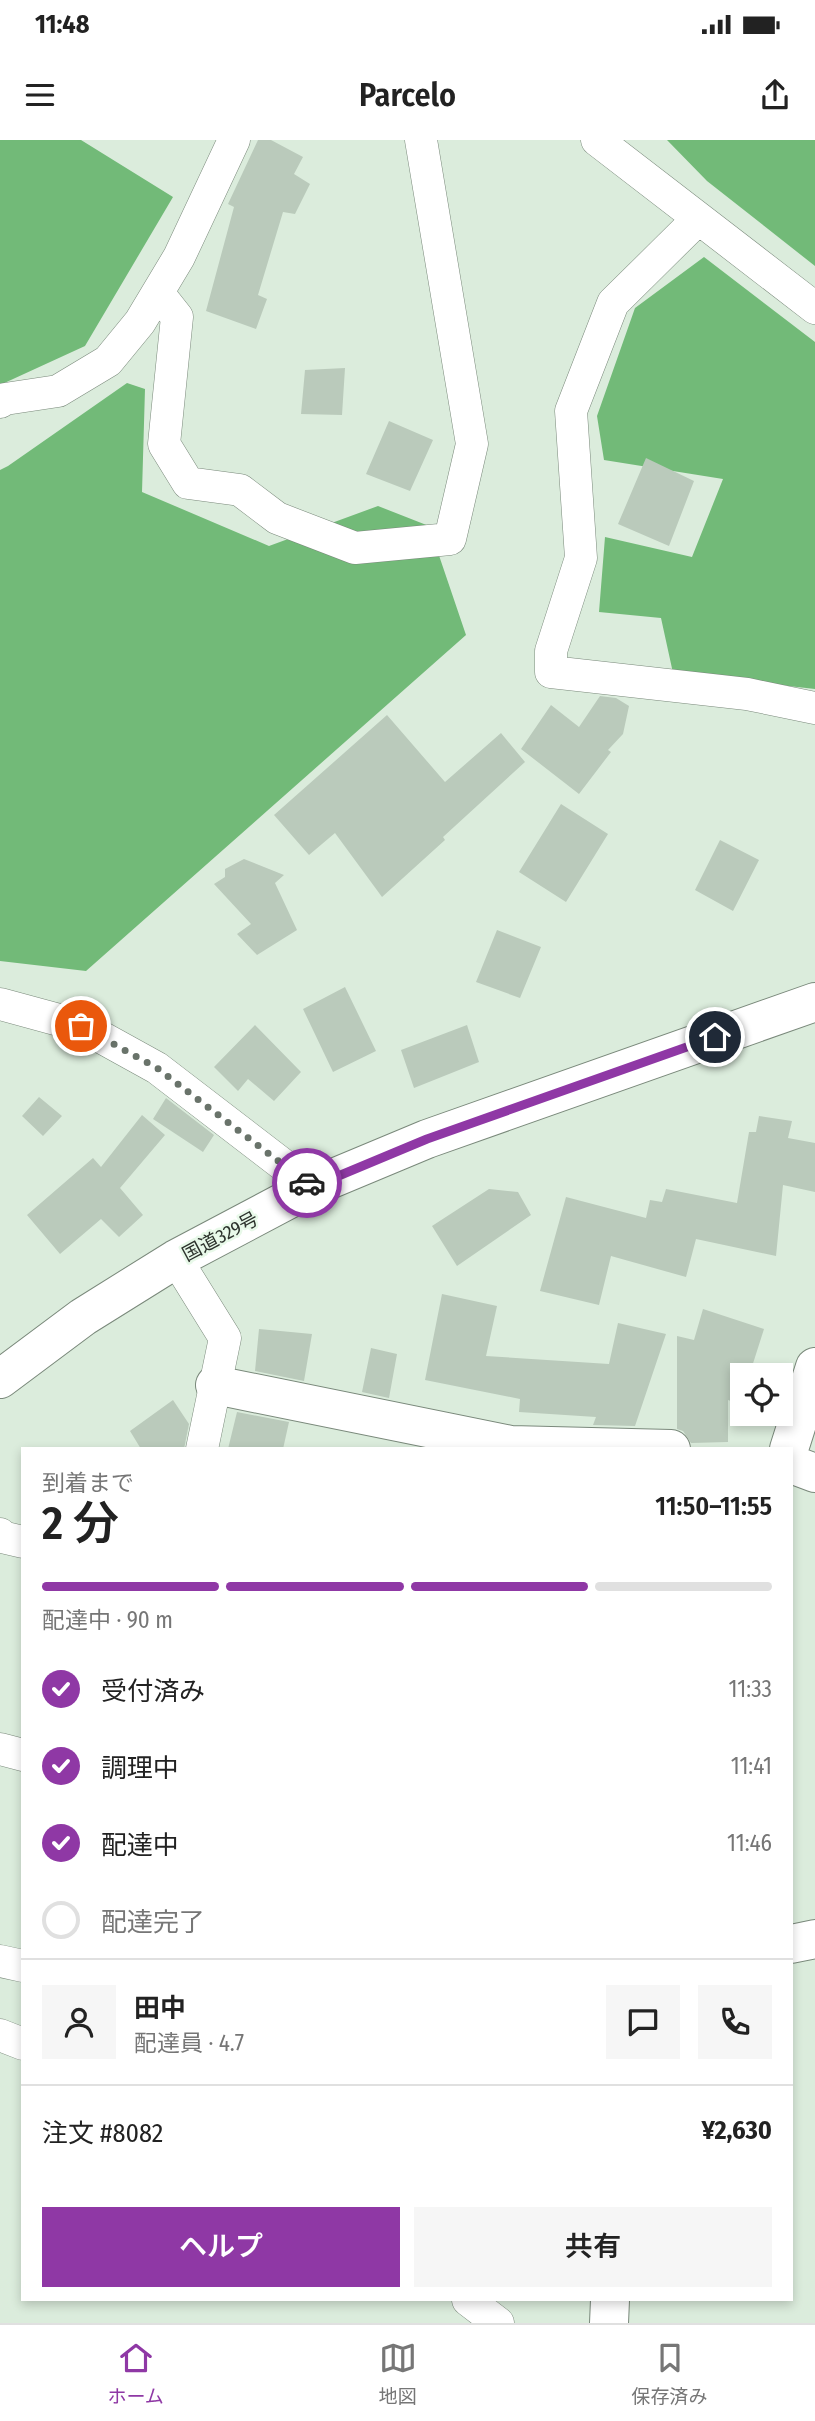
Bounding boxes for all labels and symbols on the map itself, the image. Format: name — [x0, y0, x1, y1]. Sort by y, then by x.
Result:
pin — [51, 996, 111, 1056]
pin — [685, 1007, 745, 1067]
courier — [272, 1148, 342, 1218]
street label: 国道329号 — [178, 1207, 262, 1266]

